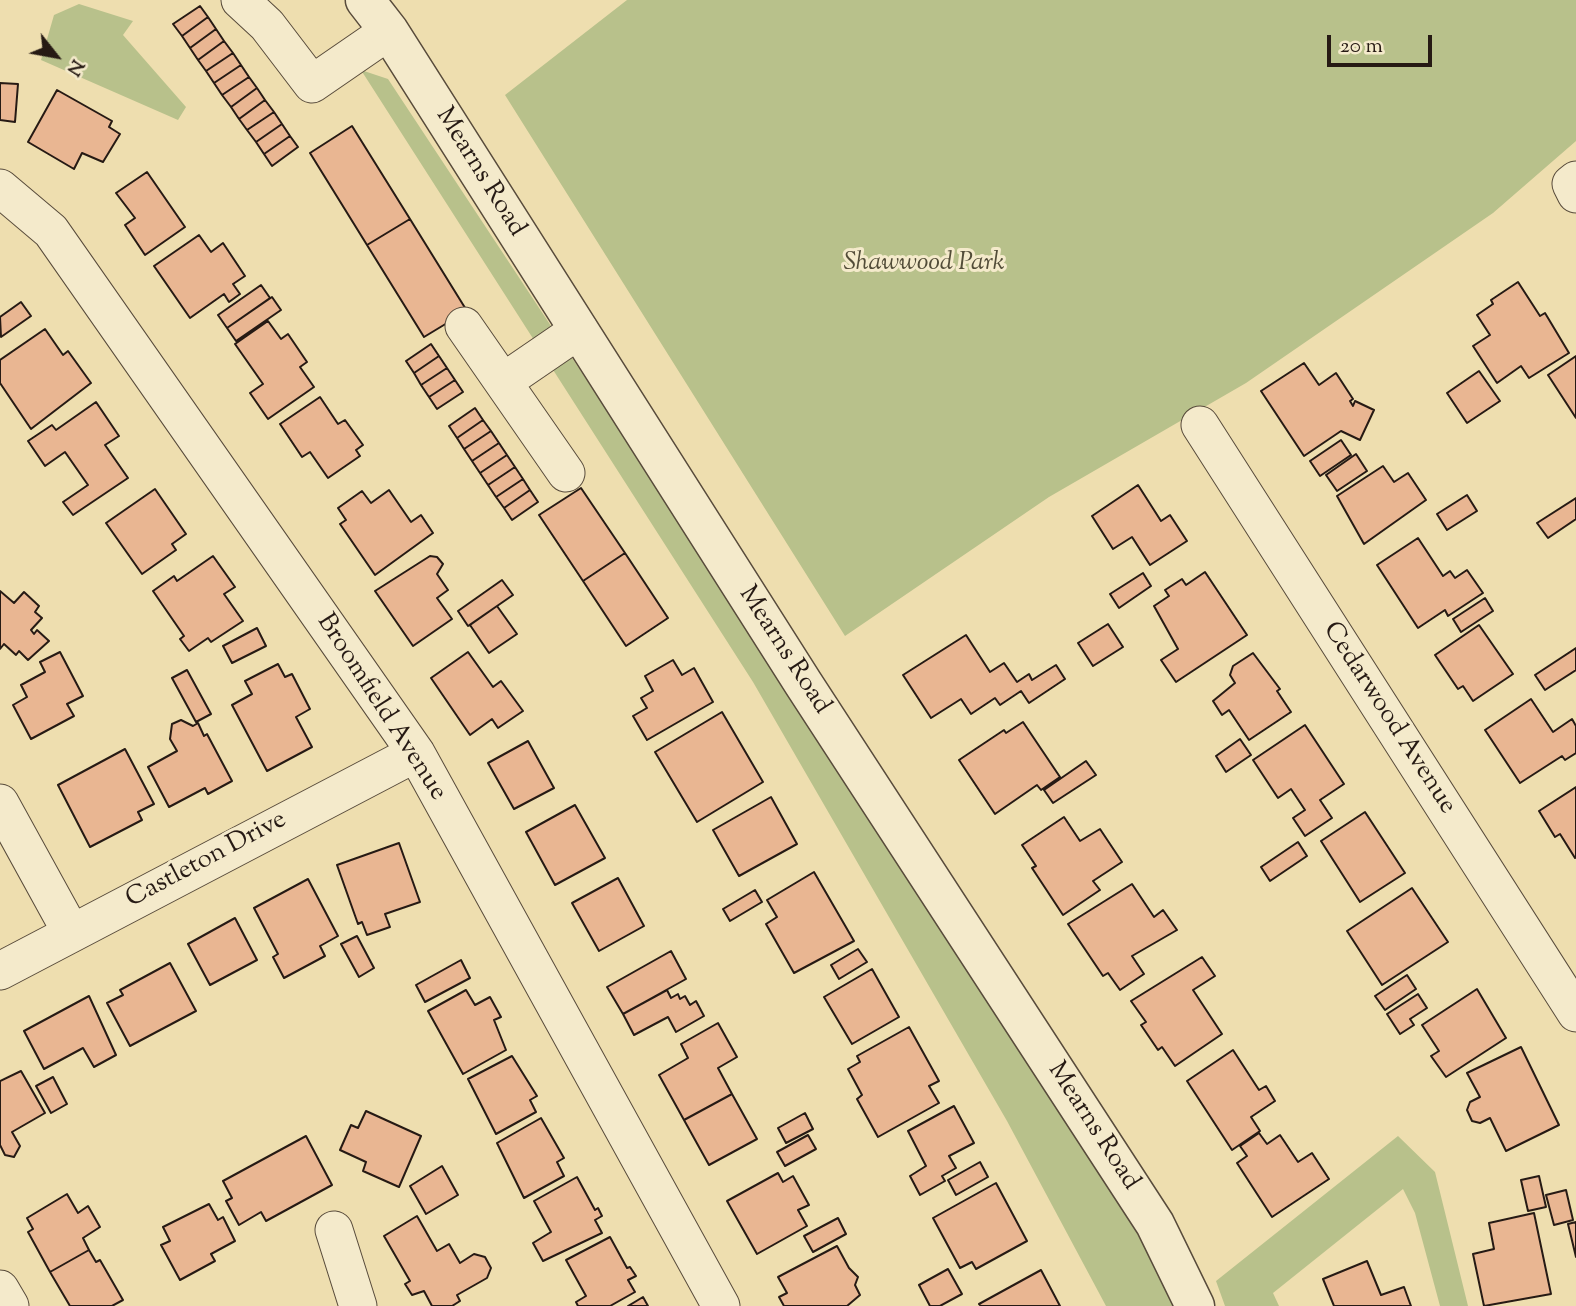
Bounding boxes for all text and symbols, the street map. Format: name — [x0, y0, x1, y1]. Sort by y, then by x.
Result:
north arrow — [21, 21, 91, 91]
scale bar — [1331, 21, 1436, 65]
text: 20 m — [1340, 32, 1383, 62]
text: N — [59, 54, 90, 81]
street label: Mearns Road — [427, 103, 531, 243]
park label: Shawwood Park — [844, 249, 1004, 281]
street label: Mearns Road — [730, 581, 836, 721]
street label: Broomfield Avenue — [308, 609, 452, 807]
street label: Cedarwood Avenue — [1314, 617, 1462, 821]
street label: Castleton Drive — [121, 806, 293, 916]
street label: Mearns Road — [1039, 1057, 1145, 1197]

